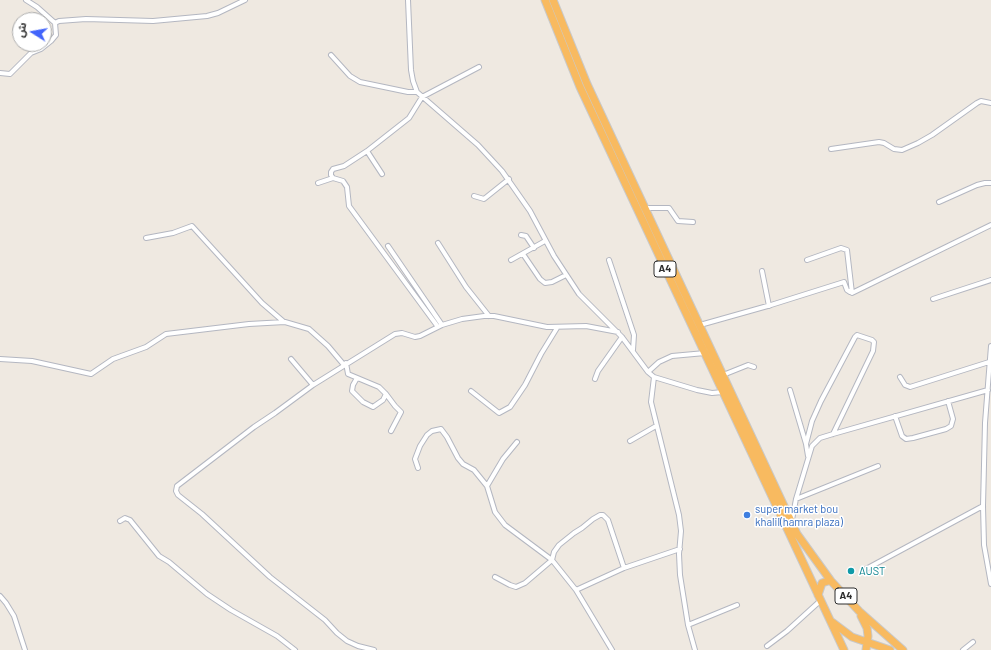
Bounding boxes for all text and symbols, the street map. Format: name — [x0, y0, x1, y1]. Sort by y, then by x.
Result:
north arrow — [12, 12, 52, 52]
text: ش — [13, 21, 29, 38]
road number: A4 — [654, 261, 676, 277]
place label: super market bou khalil(hamra plaza) — [755, 502, 843, 528]
marker: super market bou khalil(hamra plaza) — [742, 510, 752, 520]
place label: AUST — [859, 564, 885, 578]
marker: AUST — [846, 566, 856, 576]
road number: A4 — [835, 588, 857, 604]

